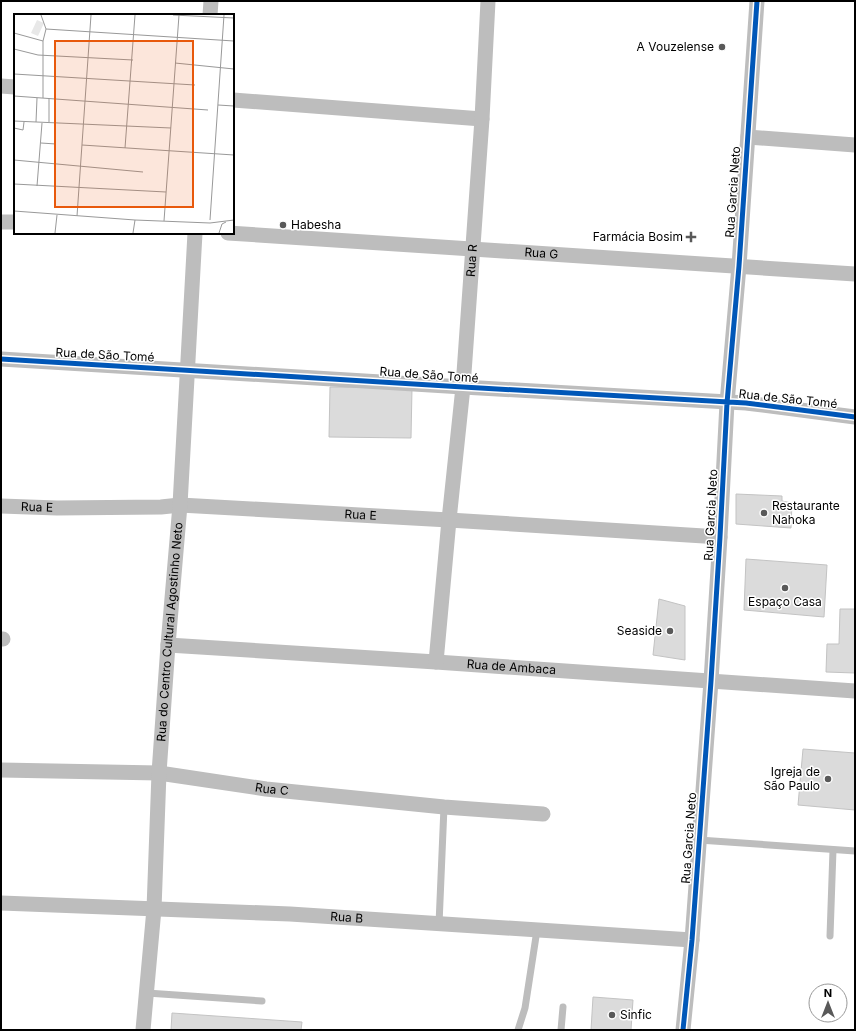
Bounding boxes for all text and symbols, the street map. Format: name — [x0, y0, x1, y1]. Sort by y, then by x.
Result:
inset map — [14, 14, 234, 234]
place label: A Vouzelense — [637, 39, 714, 54]
marker: A Vouzelense — [717, 42, 727, 52]
street label: Rua Garcia Neto — [722, 146, 743, 238]
place label: Habesha — [291, 217, 341, 232]
marker: Habesha — [278, 220, 288, 230]
place label: Farmácia Bosim — [593, 229, 683, 244]
marker: Farmácia Bosim — [686, 232, 696, 242]
street label: Rua R — [463, 244, 480, 277]
street label: Rua G — [524, 244, 559, 262]
street label: Rua de São Tomé — [55, 344, 155, 365]
street label: Rua de São Tomé — [379, 364, 479, 385]
street label: Rua de São Tomé — [738, 386, 838, 411]
street label: Rua Garcia Neto — [701, 469, 720, 561]
place label: Restaurante Nahoka — [772, 498, 840, 527]
street label: Rua E — [21, 499, 53, 515]
street label: Rua E — [344, 506, 377, 523]
marker: Restaurante Nahoka — [759, 508, 769, 518]
street label: Rua do Centro Cultural Agostinho Neto — [153, 522, 185, 742]
marker: Espaço Casa — [780, 583, 790, 593]
place label: Espaço Casa — [748, 594, 822, 609]
place label: Seaside — [617, 623, 662, 638]
marker: Seaside — [665, 626, 675, 636]
street label: Rua de Ambaca — [466, 656, 556, 677]
place label: Igreja de São Paulo — [763, 764, 820, 793]
marker: Igreja de São Paulo — [823, 774, 833, 784]
street label: Rua C — [254, 779, 290, 798]
street label: Rua Garcia Neto — [678, 792, 699, 884]
street label: Rua B — [330, 909, 364, 926]
north arrow — [808, 983, 848, 1023]
text: N — [824, 986, 832, 1000]
place label: Sinfic — [620, 1007, 652, 1022]
marker: Sinfic — [607, 1010, 617, 1020]

